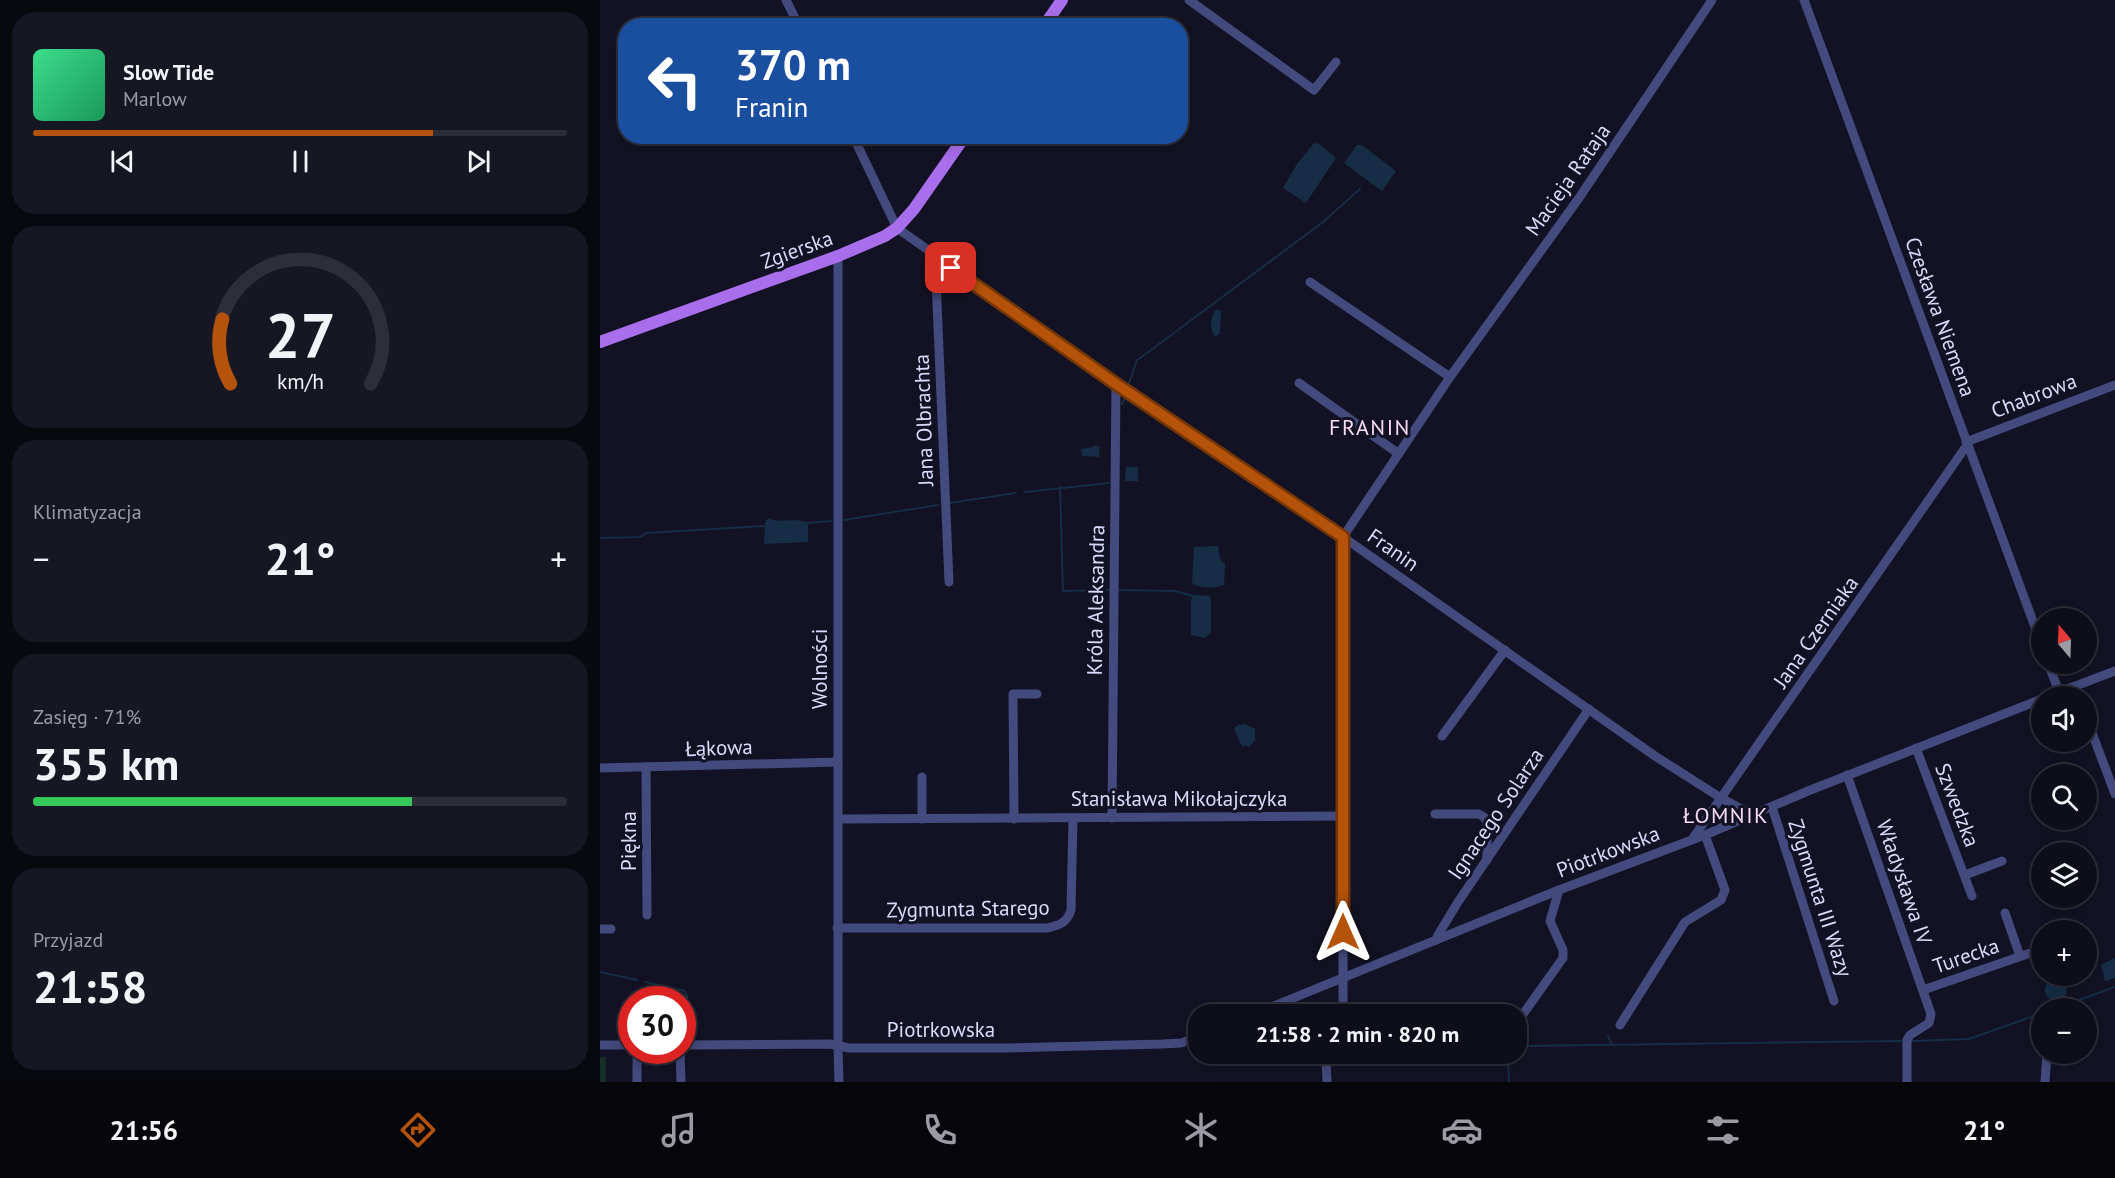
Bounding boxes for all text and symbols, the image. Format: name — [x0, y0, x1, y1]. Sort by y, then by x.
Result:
text: 370 m — [735, 37, 851, 92]
icon: left — [636, 42, 714, 120]
text: Slow Tide — [123, 58, 214, 86]
text: Marlow — [123, 86, 187, 112]
text: Franin — [735, 90, 808, 124]
street label: Macieja Rataja — [1519, 118, 1616, 241]
icon: previous — [106, 145, 139, 178]
icon: pause — [284, 145, 317, 178]
icon: next — [462, 145, 495, 178]
street label: Zgierska — [757, 224, 836, 275]
street label: Czesława Niemena — [1899, 233, 1982, 400]
pin — [925, 242, 976, 293]
icon: arrive — [934, 251, 967, 284]
text: 27 — [265, 294, 335, 375]
street label: Jana Olbrachta — [908, 354, 939, 487]
text: km/h — [276, 367, 323, 395]
street label: Chabrowa — [1987, 367, 2080, 424]
district label: FRANIN — [1329, 413, 1411, 441]
text: Klimatyzacja — [33, 499, 142, 525]
street label: Franin — [1362, 522, 1424, 577]
street label: Króla Aleksandra — [1081, 524, 1110, 676]
text: 21° — [265, 529, 335, 587]
text: − — [33, 537, 50, 580]
text: + — [550, 537, 567, 580]
street label: Jana Czerniaka — [1767, 571, 1864, 694]
north arrow — [2031, 608, 2097, 674]
map controls — [2031, 608, 2097, 1064]
street label: Wolności — [806, 629, 833, 709]
button: sound — [2031, 686, 2097, 752]
text: Zasięg · 71% — [33, 704, 141, 730]
street label: Łąkowa — [685, 733, 753, 762]
text: 355 km — [33, 734, 179, 792]
street label: Ignacego Solarza — [1442, 743, 1549, 885]
street label: Szwedzka — [1929, 759, 1986, 851]
button: search — [2031, 764, 2097, 830]
street label: Stanisława Mikołajczyka — [1071, 785, 1287, 812]
district label: ŁOMNIK — [1683, 801, 1769, 829]
street label: Piękna — [615, 811, 642, 871]
street label: Zygmunta III Wazy — [1782, 816, 1859, 980]
street label: Władysława IV — [1871, 816, 1938, 948]
street label: Piotrkowska — [1552, 819, 1663, 884]
button: layers — [2031, 842, 2097, 908]
street label: Zygmunta Starego — [886, 894, 1050, 923]
position arrow — [1311, 900, 1375, 964]
button: + — [2031, 920, 2097, 986]
text: Przyjazd — [33, 927, 103, 953]
street label: Turecka — [1929, 932, 2003, 979]
text: 21:58 — [33, 957, 147, 1015]
speed limit sign: 30 — [618, 986, 696, 1064]
button: − — [2031, 998, 2097, 1064]
street label: Piotrkowska — [887, 1016, 995, 1043]
text: 21:58 · 2 min · 820 m — [1256, 1020, 1459, 1048]
icon: directions — [397, 1109, 439, 1151]
icon: music — [658, 1109, 700, 1151]
icon: phone — [919, 1109, 961, 1151]
icon: climate — [1180, 1109, 1222, 1151]
icon: car — [1441, 1109, 1483, 1151]
icon: filters — [1702, 1109, 1744, 1151]
text: 21:56 — [110, 1113, 178, 1147]
text: 21° — [1963, 1113, 2005, 1147]

